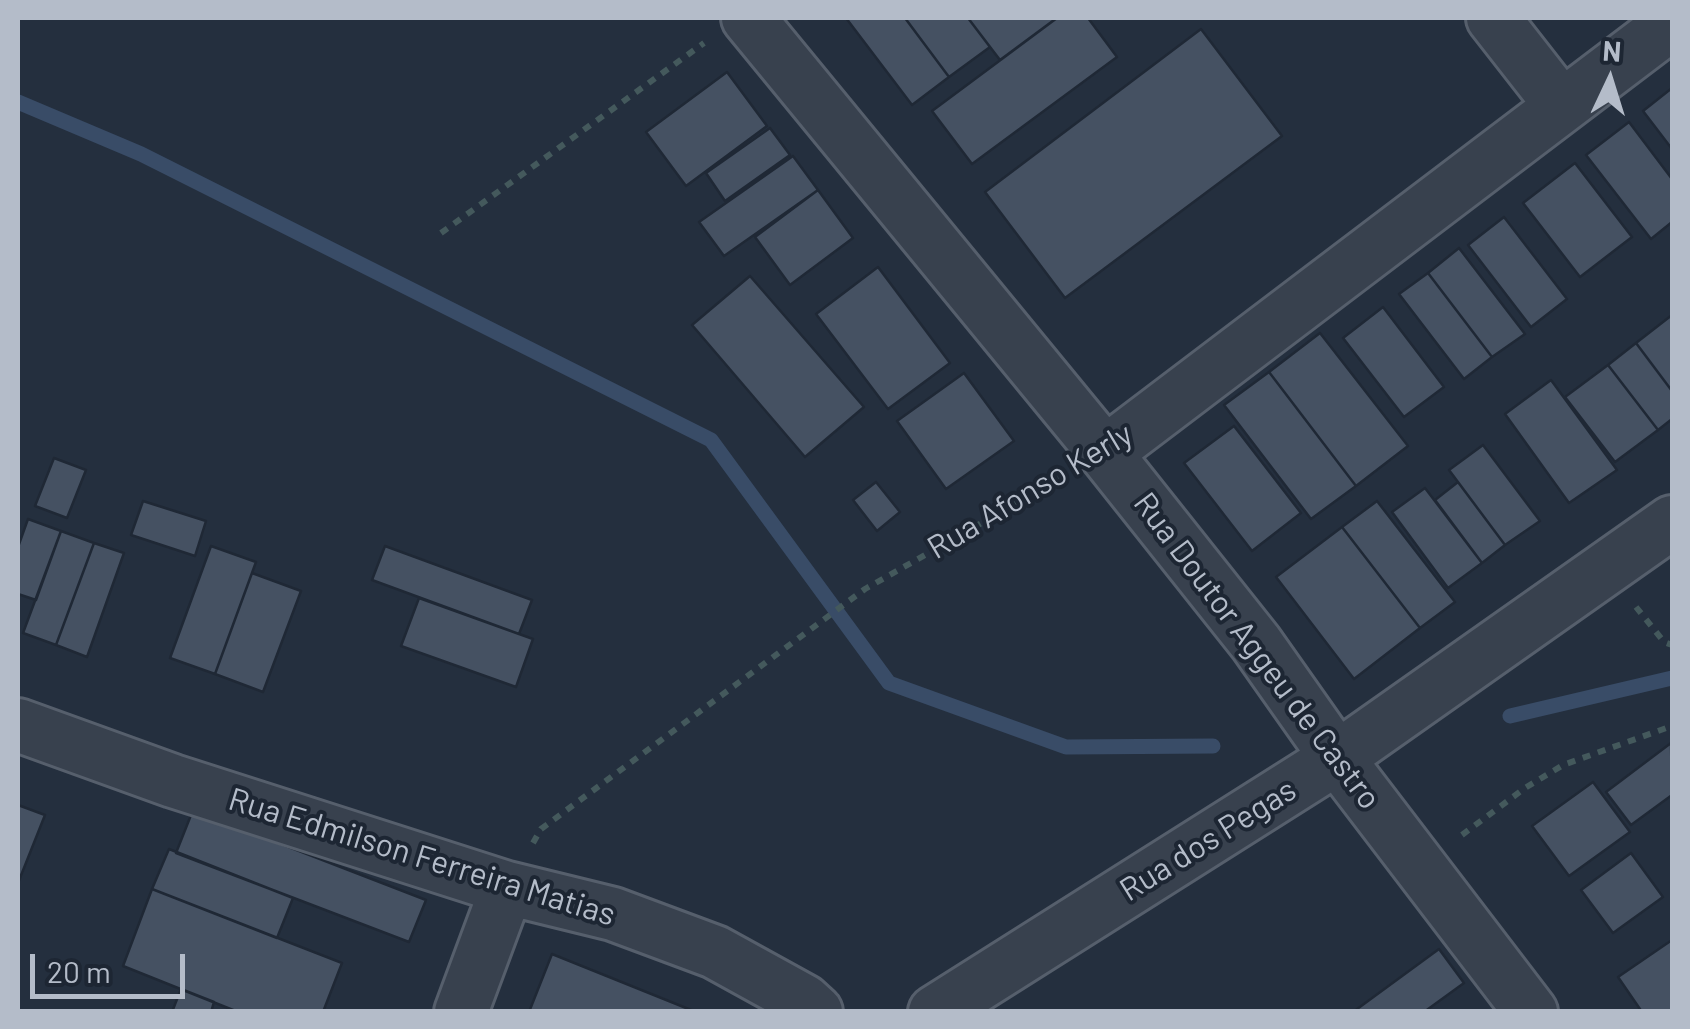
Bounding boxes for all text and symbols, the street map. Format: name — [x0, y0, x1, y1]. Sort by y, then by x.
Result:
north arrow — [1560, 30, 1660, 130]
text: N — [1602, 32, 1623, 68]
street label: Rua Afonso Kerly — [921, 415, 1139, 567]
street label: Rua Doutor Aggeu de Castro — [1125, 485, 1389, 817]
street label: Rua dos Pegas — [1113, 771, 1303, 909]
street label: Rua Edmilson Ferreira Matias — [224, 780, 620, 934]
scale bar — [35, 934, 190, 996]
text: 20 m — [47, 953, 111, 989]

